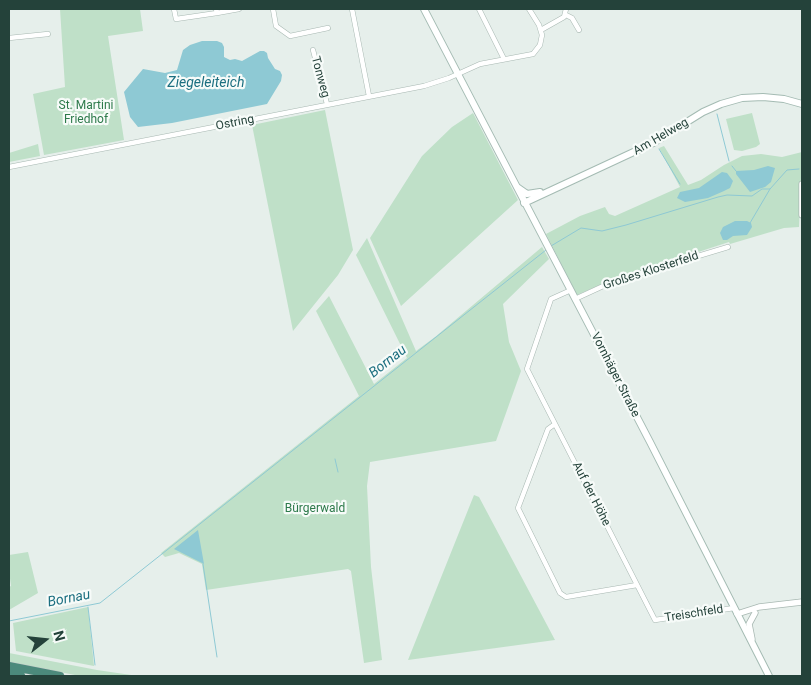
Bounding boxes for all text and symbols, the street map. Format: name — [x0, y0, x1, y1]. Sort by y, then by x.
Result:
street label: Tonweg — [308, 55, 332, 99]
water label: Ziegeleiteich — [168, 75, 244, 91]
park label: St. Martini Friedhof — [59, 99, 113, 127]
street label: Ostring — [215, 112, 255, 134]
street label: Am Helweg — [631, 115, 691, 159]
street label: Großes Klosterfeld — [601, 249, 701, 293]
street label: Vornhäger Straße — [587, 330, 643, 420]
water label: Bornau — [366, 342, 410, 382]
street label: Auf der Höhe — [569, 460, 613, 528]
park label: Bürgerwald — [285, 502, 345, 516]
water label: Bornau — [46, 587, 92, 611]
street label: Treischfeld — [664, 602, 724, 626]
north arrow — [20, 615, 70, 665]
text: N — [50, 629, 68, 643]

